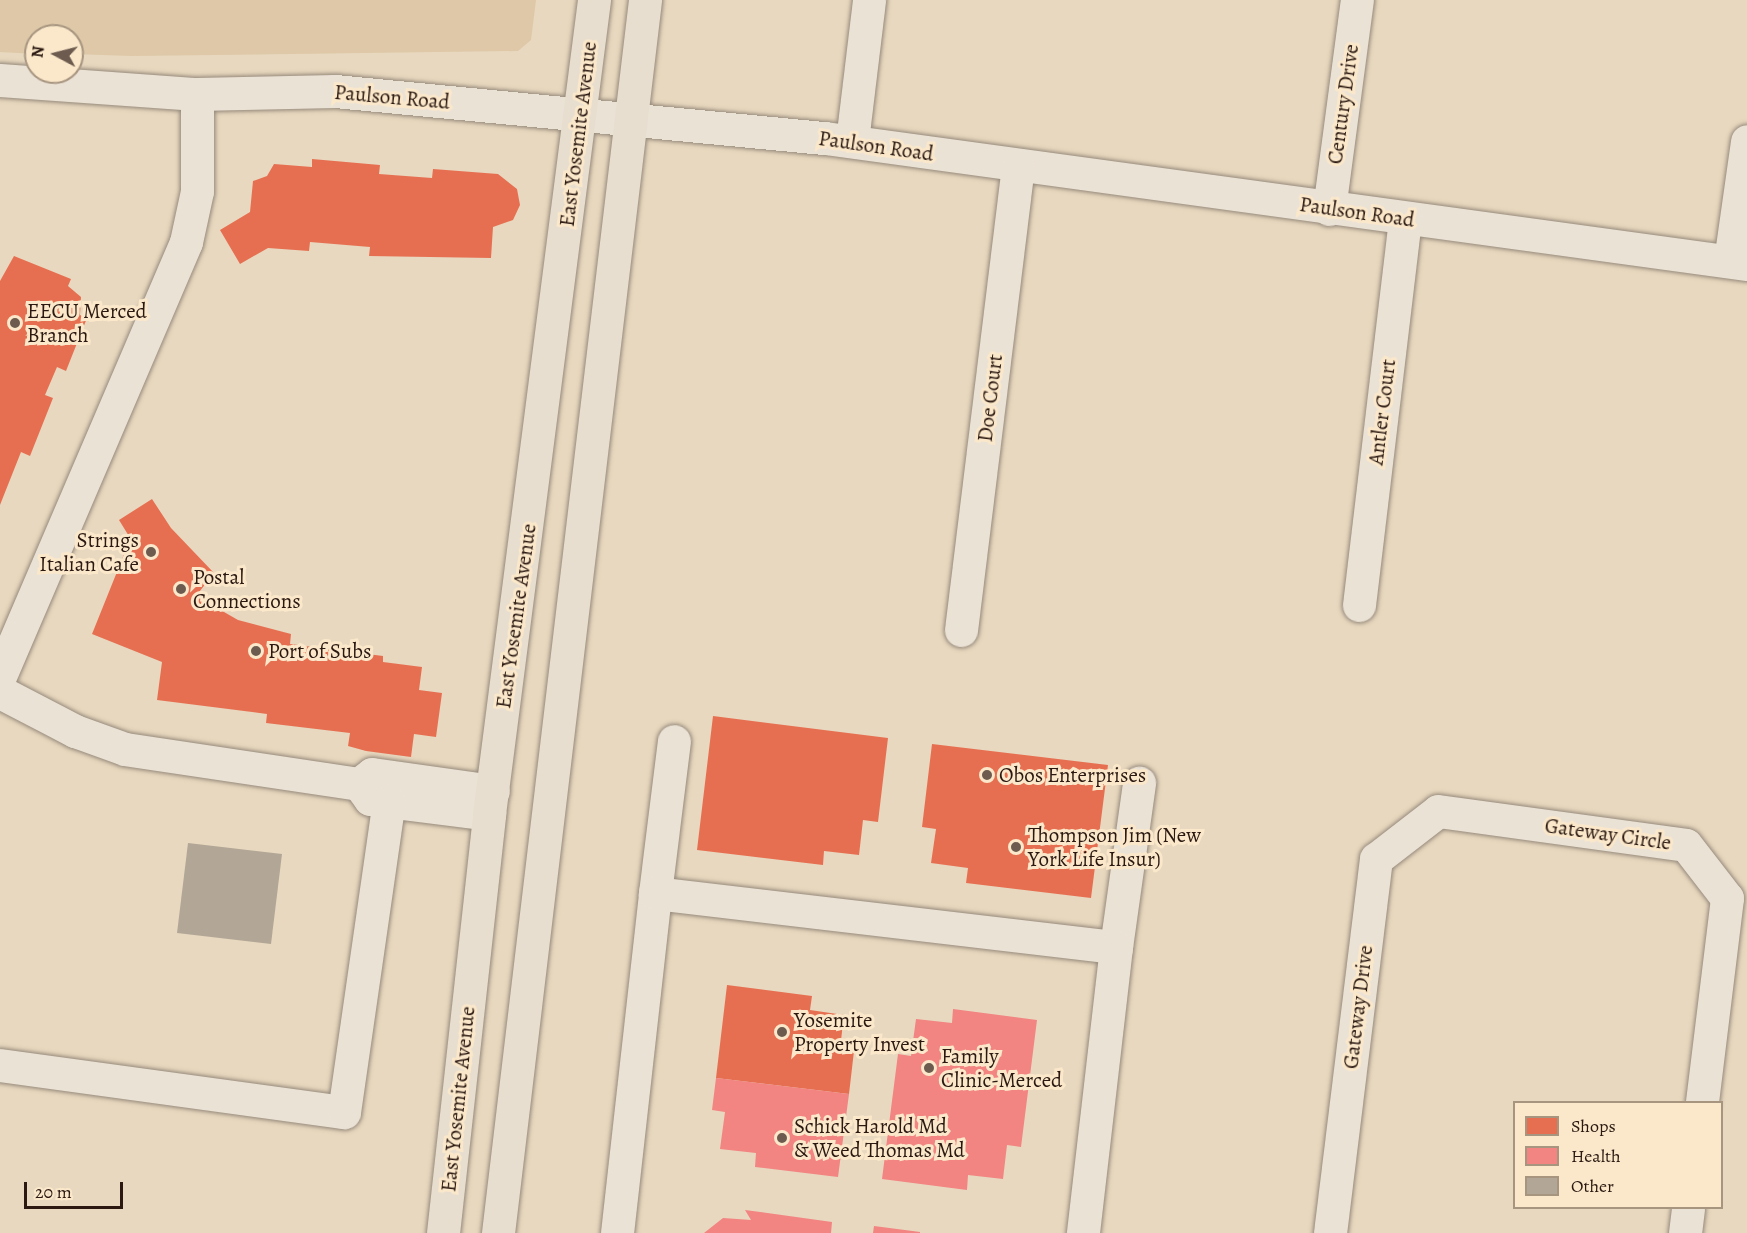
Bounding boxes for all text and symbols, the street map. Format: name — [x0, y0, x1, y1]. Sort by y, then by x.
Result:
north arrow — [24, 24, 84, 84]
street label: East Yosemite Avenue — [554, 40, 602, 228]
street label: Century Drive — [1322, 42, 1364, 166]
text: N — [26, 45, 50, 59]
street label: Paulson Road — [333, 79, 451, 115]
street label: Paulson Road — [817, 125, 935, 167]
street label: Paulson Road — [1298, 191, 1416, 233]
place label: EECU Merced Branch — [27, 298, 147, 348]
marker: EECU Merced Branch — [8, 316, 22, 330]
street label: Doe Court — [972, 353, 1008, 443]
street label: Antler Court — [1363, 358, 1401, 466]
street label: East Yosemite Avenue — [491, 522, 541, 710]
place label: Strings Italian Cafe — [39, 527, 139, 577]
marker: Strings Italian Cafe — [144, 545, 158, 559]
place label: Postal Connections — [193, 564, 301, 614]
marker: Postal Connections — [174, 582, 188, 596]
place label: Port of Subs — [268, 638, 371, 664]
marker: Port of Subs — [249, 644, 263, 658]
place label: Obos Enterprises — [999, 762, 1146, 788]
marker: Obos Enterprises — [980, 768, 994, 782]
street label: Gateway Circle — [1543, 813, 1673, 855]
place label: Thompson Jim (New York Life Insur) — [1028, 822, 1201, 872]
marker: Thompson Jim (New York Life Insur) — [1009, 840, 1023, 854]
street label: Gateway Drive — [1338, 944, 1378, 1070]
street label: East Yosemite Avenue — [436, 1005, 480, 1193]
place label: Yosemite Property Invest — [794, 1007, 925, 1057]
marker: Yosemite Property Invest — [775, 1025, 789, 1039]
place label: Family Clinic-Merced — [941, 1043, 1062, 1093]
marker: Family Clinic-Merced — [922, 1061, 936, 1075]
legend — [1513, 1101, 1723, 1209]
place label: Schick Harold Md & Weed Thomas Md — [794, 1113, 965, 1163]
text: Shops — [1571, 1114, 1616, 1138]
marker: Schick Harold Md & Weed Thomas Md — [775, 1131, 789, 1145]
text: Health — [1571, 1144, 1621, 1168]
scale bar — [27, 1170, 126, 1208]
text: Other — [1571, 1174, 1614, 1198]
text: 20 m — [35, 1180, 72, 1204]

